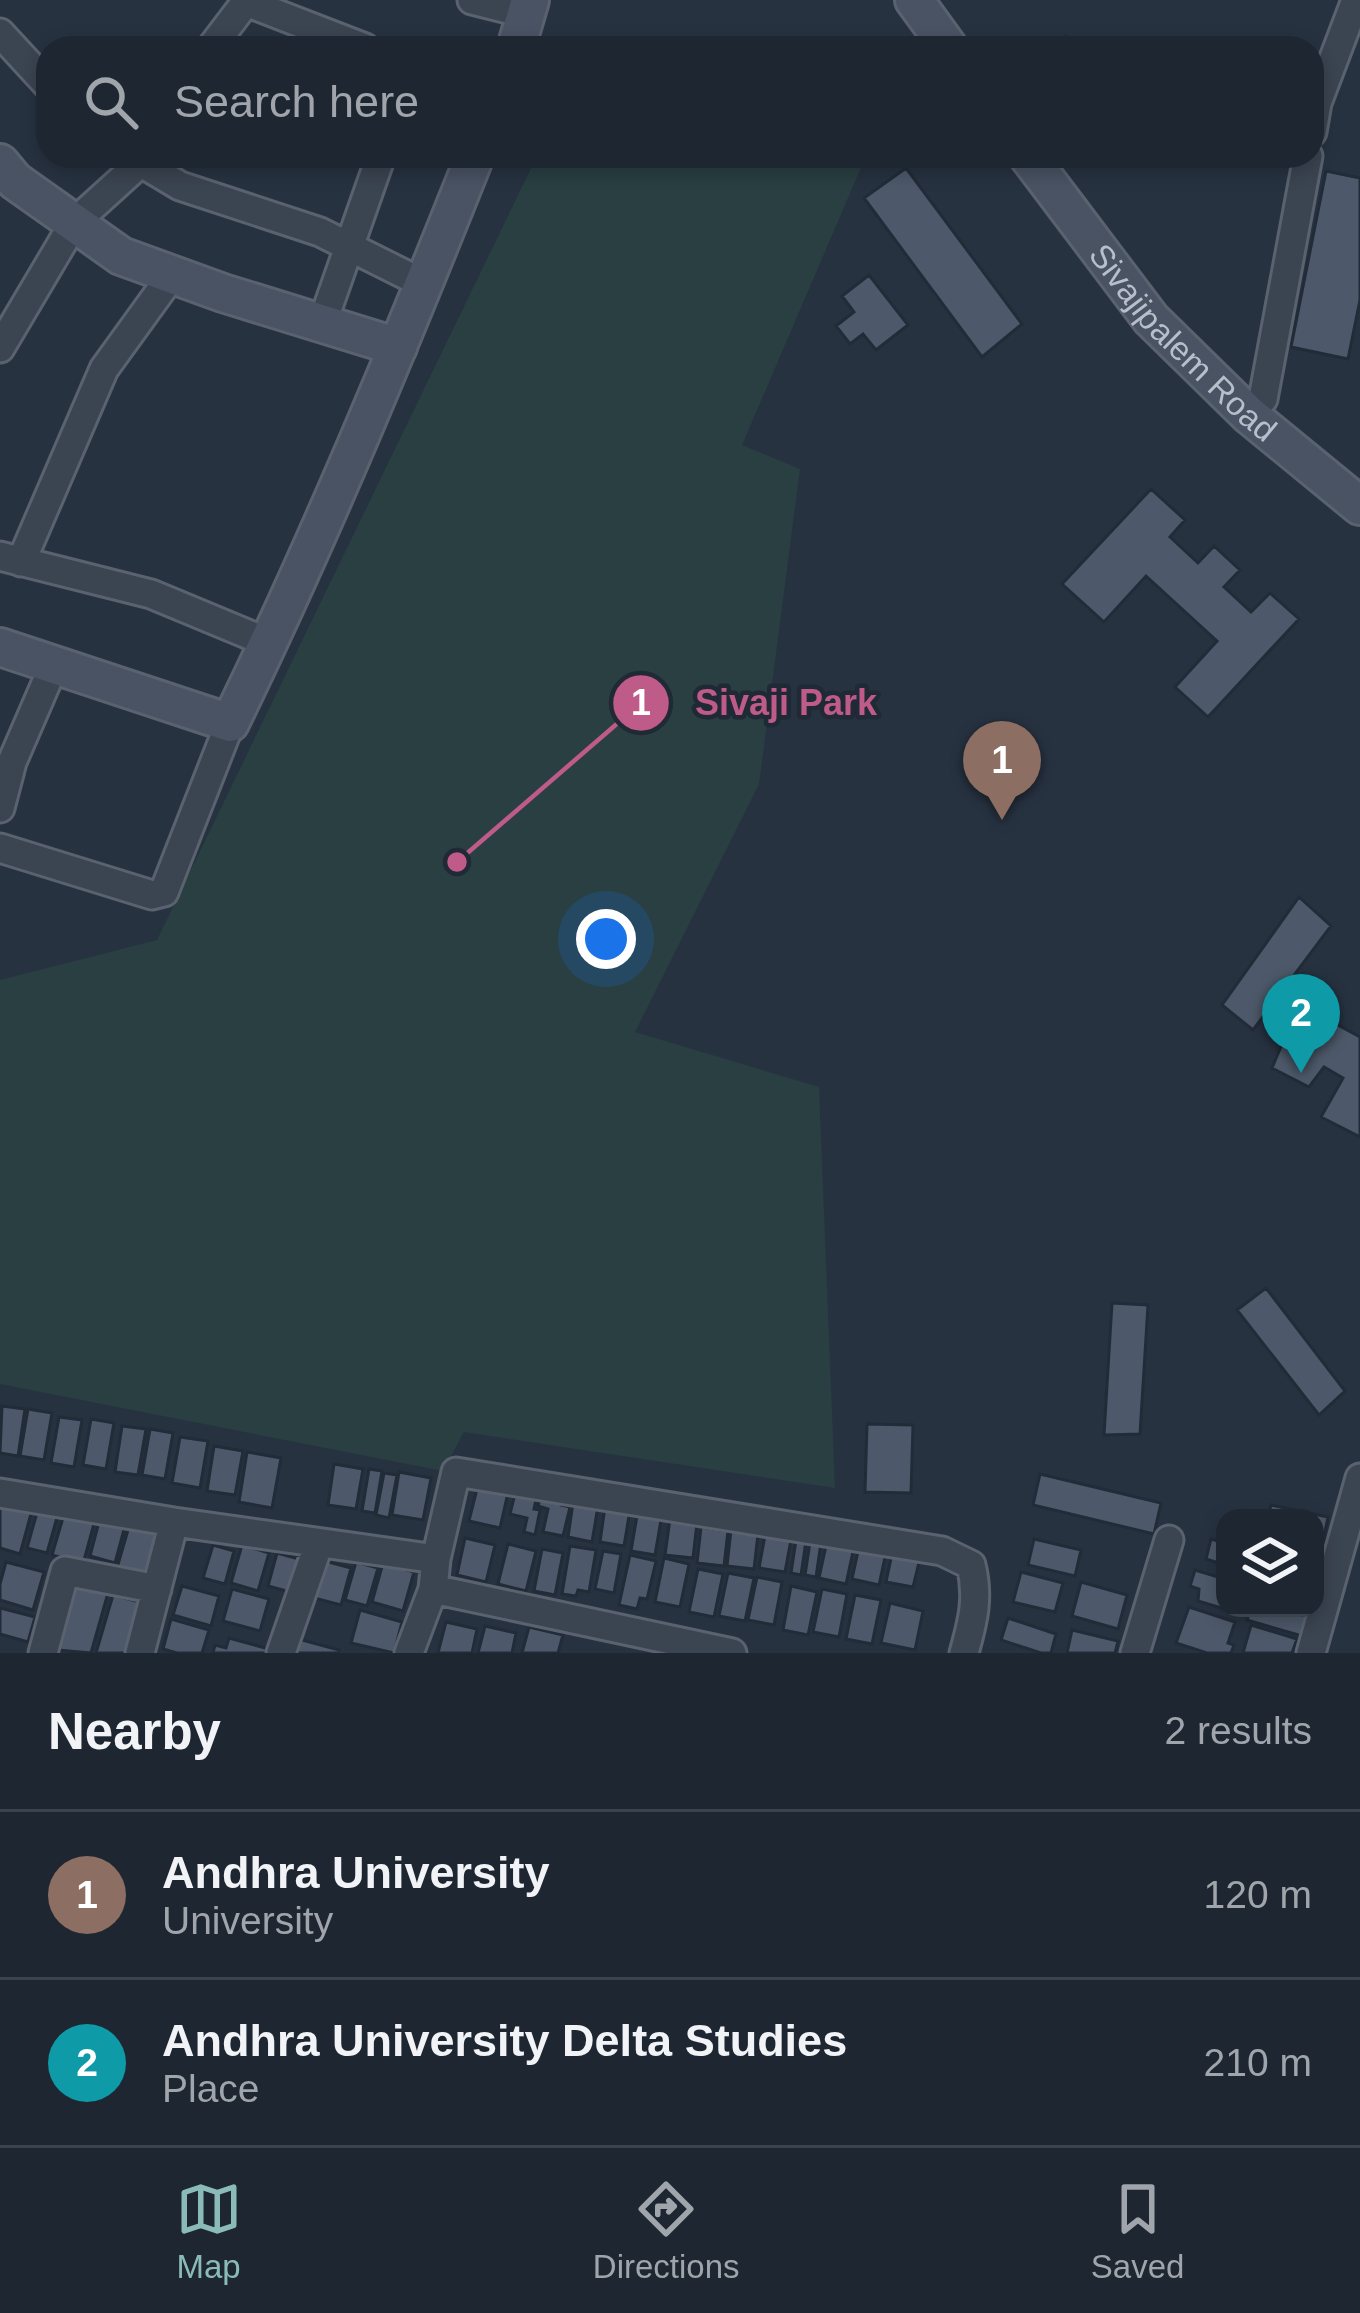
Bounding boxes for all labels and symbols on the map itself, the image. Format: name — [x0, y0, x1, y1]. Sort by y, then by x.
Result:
street label: Sivajipalem Road — [1082, 236, 1284, 448]
callout: Sivaji Park — [611, 667, 901, 739]
text: 1 — [631, 682, 651, 723]
text: Sivaji Park — [695, 682, 878, 723]
pin: 1 — [963, 721, 1041, 820]
your location — [576, 909, 636, 969]
pin: 2 — [1262, 974, 1340, 1073]

